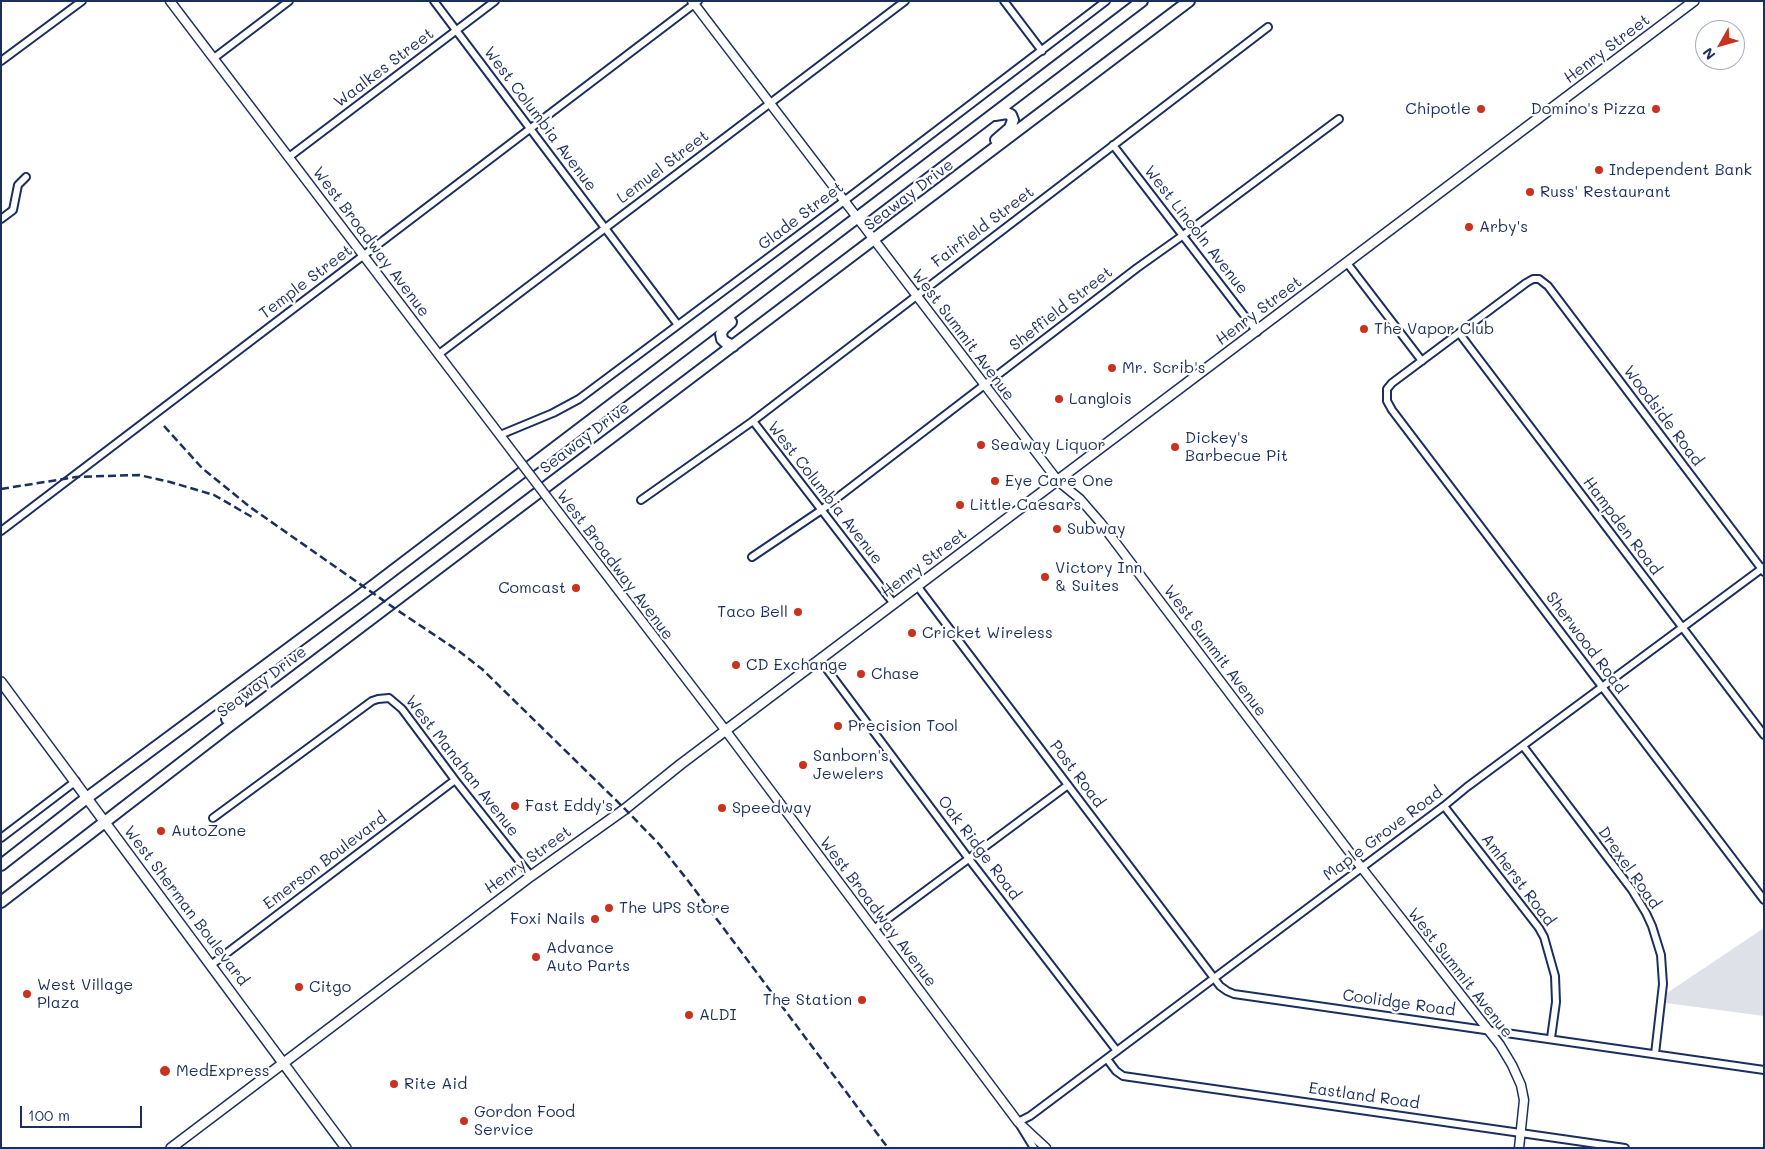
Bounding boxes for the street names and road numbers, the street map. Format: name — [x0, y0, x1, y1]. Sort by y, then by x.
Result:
street label: Henry Street — [1560, 10, 1654, 88]
street label: Waalkes Street — [330, 24, 438, 112]
street label: West Columbia Avenue — [479, 43, 601, 195]
street label: Lemuel Street — [613, 126, 713, 208]
street label: Seaway Drive — [860, 155, 958, 235]
street label: West Lincoln Avenue — [1140, 162, 1252, 298]
street label: West Broadway Avenue — [308, 163, 434, 321]
street label: Glade Street — [755, 178, 847, 254]
street label: Fairfield Street — [928, 182, 1038, 272]
street label: Temple Street — [256, 241, 356, 323]
street label: Sheffield Street — [1006, 263, 1116, 355]
street label: West Summit Avenue — [907, 266, 1019, 404]
street label: Henry Street — [1212, 272, 1306, 350]
street label: Woodside Road — [1619, 362, 1707, 470]
street label: Seaway Drive — [536, 398, 634, 478]
street label: West Columbia Avenue — [763, 418, 887, 568]
street label: Hampden Road — [1579, 473, 1665, 579]
street label: West Broadway Avenue — [552, 486, 678, 644]
street label: Henry Street — [877, 524, 971, 602]
street label: West Summit Avenue — [1159, 582, 1271, 720]
street label: Sherwood Road — [1541, 588, 1631, 698]
street label: Seaway Drive — [213, 642, 311, 722]
street label: West Manahan Avenue — [401, 692, 523, 840]
street label: Post Road — [1046, 737, 1108, 811]
street label: Maple Grove Road — [1320, 783, 1446, 885]
street label: Oak Ridge Road — [934, 792, 1024, 904]
street label: Emerson Boulevard — [259, 808, 391, 914]
street label: West Sherman Boulevard — [120, 822, 252, 990]
street label: Henry Street — [481, 822, 575, 898]
street label: Drexel Road — [1594, 823, 1664, 913]
street label: Amherst Road — [1477, 830, 1559, 930]
street label: West Broadway Avenue — [815, 833, 941, 991]
street label: West Summit Avenue — [1403, 904, 1517, 1042]
street label: Coolidge Road — [1341, 986, 1457, 1020]
street label: Eastland Road — [1307, 1079, 1421, 1113]

